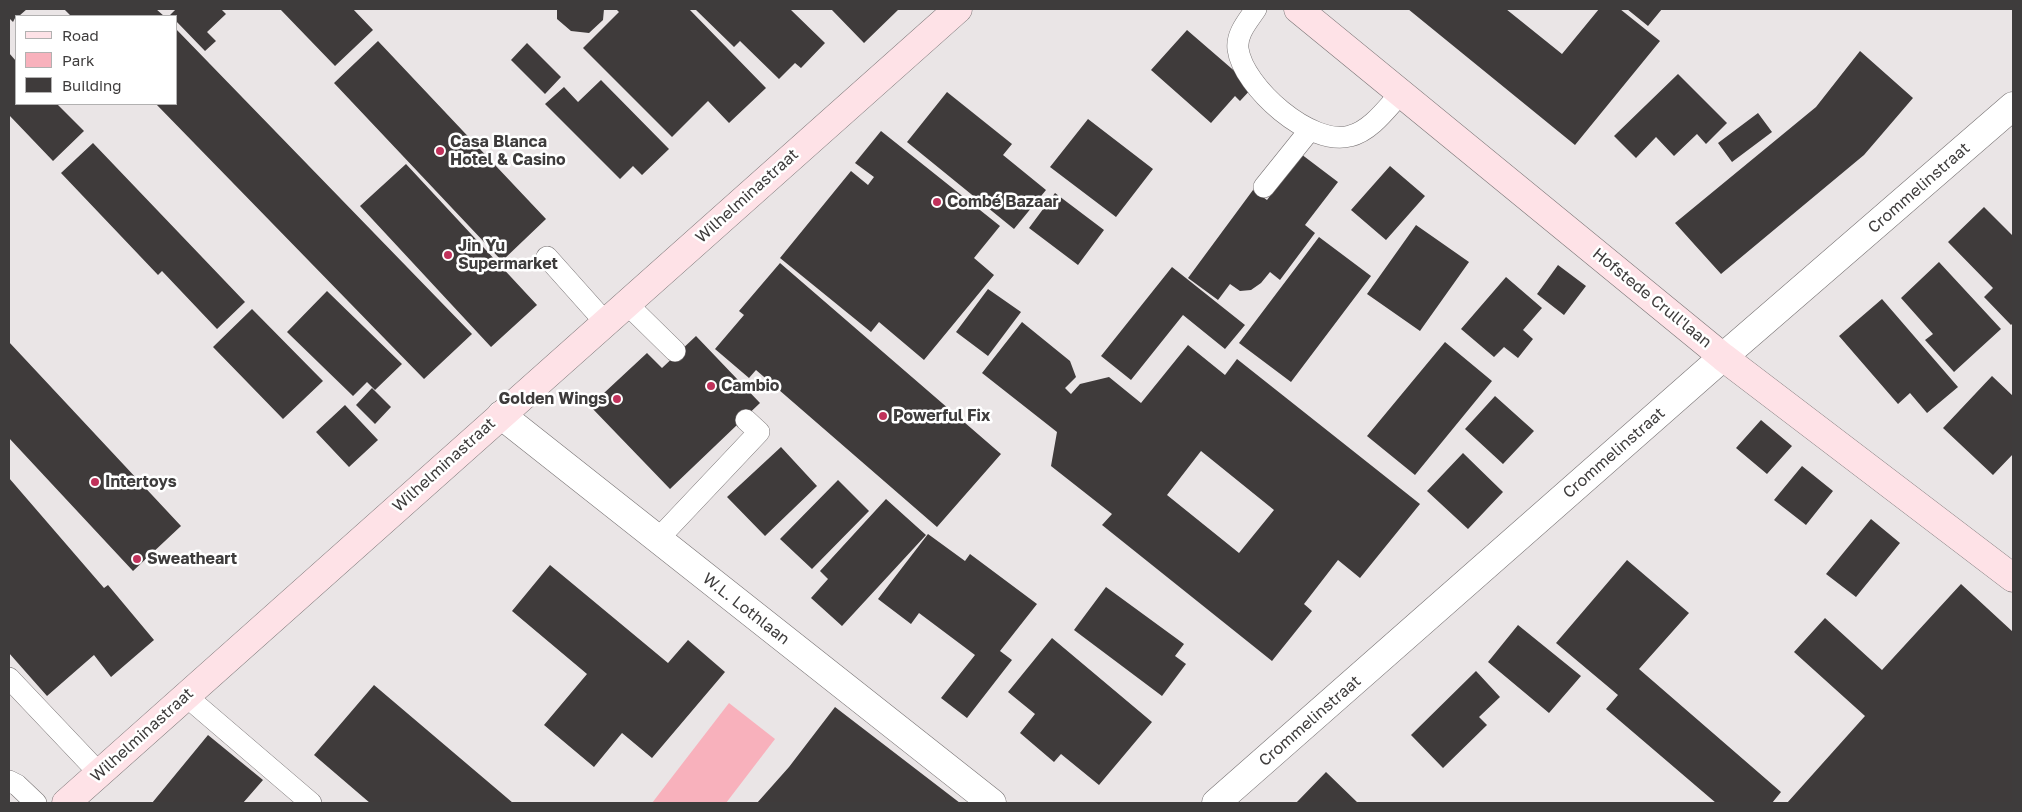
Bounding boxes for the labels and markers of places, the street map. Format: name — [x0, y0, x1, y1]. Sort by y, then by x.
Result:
place label: Casa Blanca Hotel & Casino — [450, 132, 566, 170]
marker: Casa Blanca Hotel & Casino — [434, 145, 446, 157]
place label: Combé Bazaar — [947, 192, 1059, 212]
marker: Combé Bazaar — [931, 196, 943, 208]
place label: Jin Yu Supermarket — [458, 236, 558, 274]
marker: Jin Yu Supermarket — [442, 249, 454, 261]
place label: Cambio — [721, 376, 779, 396]
marker: Cambio — [705, 380, 717, 392]
place label: Golden Wings — [499, 389, 607, 409]
marker: Golden Wings — [611, 393, 623, 405]
place label: Powerful Fix — [893, 406, 990, 426]
marker: Powerful Fix — [877, 410, 889, 422]
place label: Intertoys — [105, 472, 177, 492]
marker: Intertoys — [89, 476, 101, 488]
place label: Sweatheart — [147, 549, 237, 569]
marker: Sweatheart — [131, 553, 143, 565]

